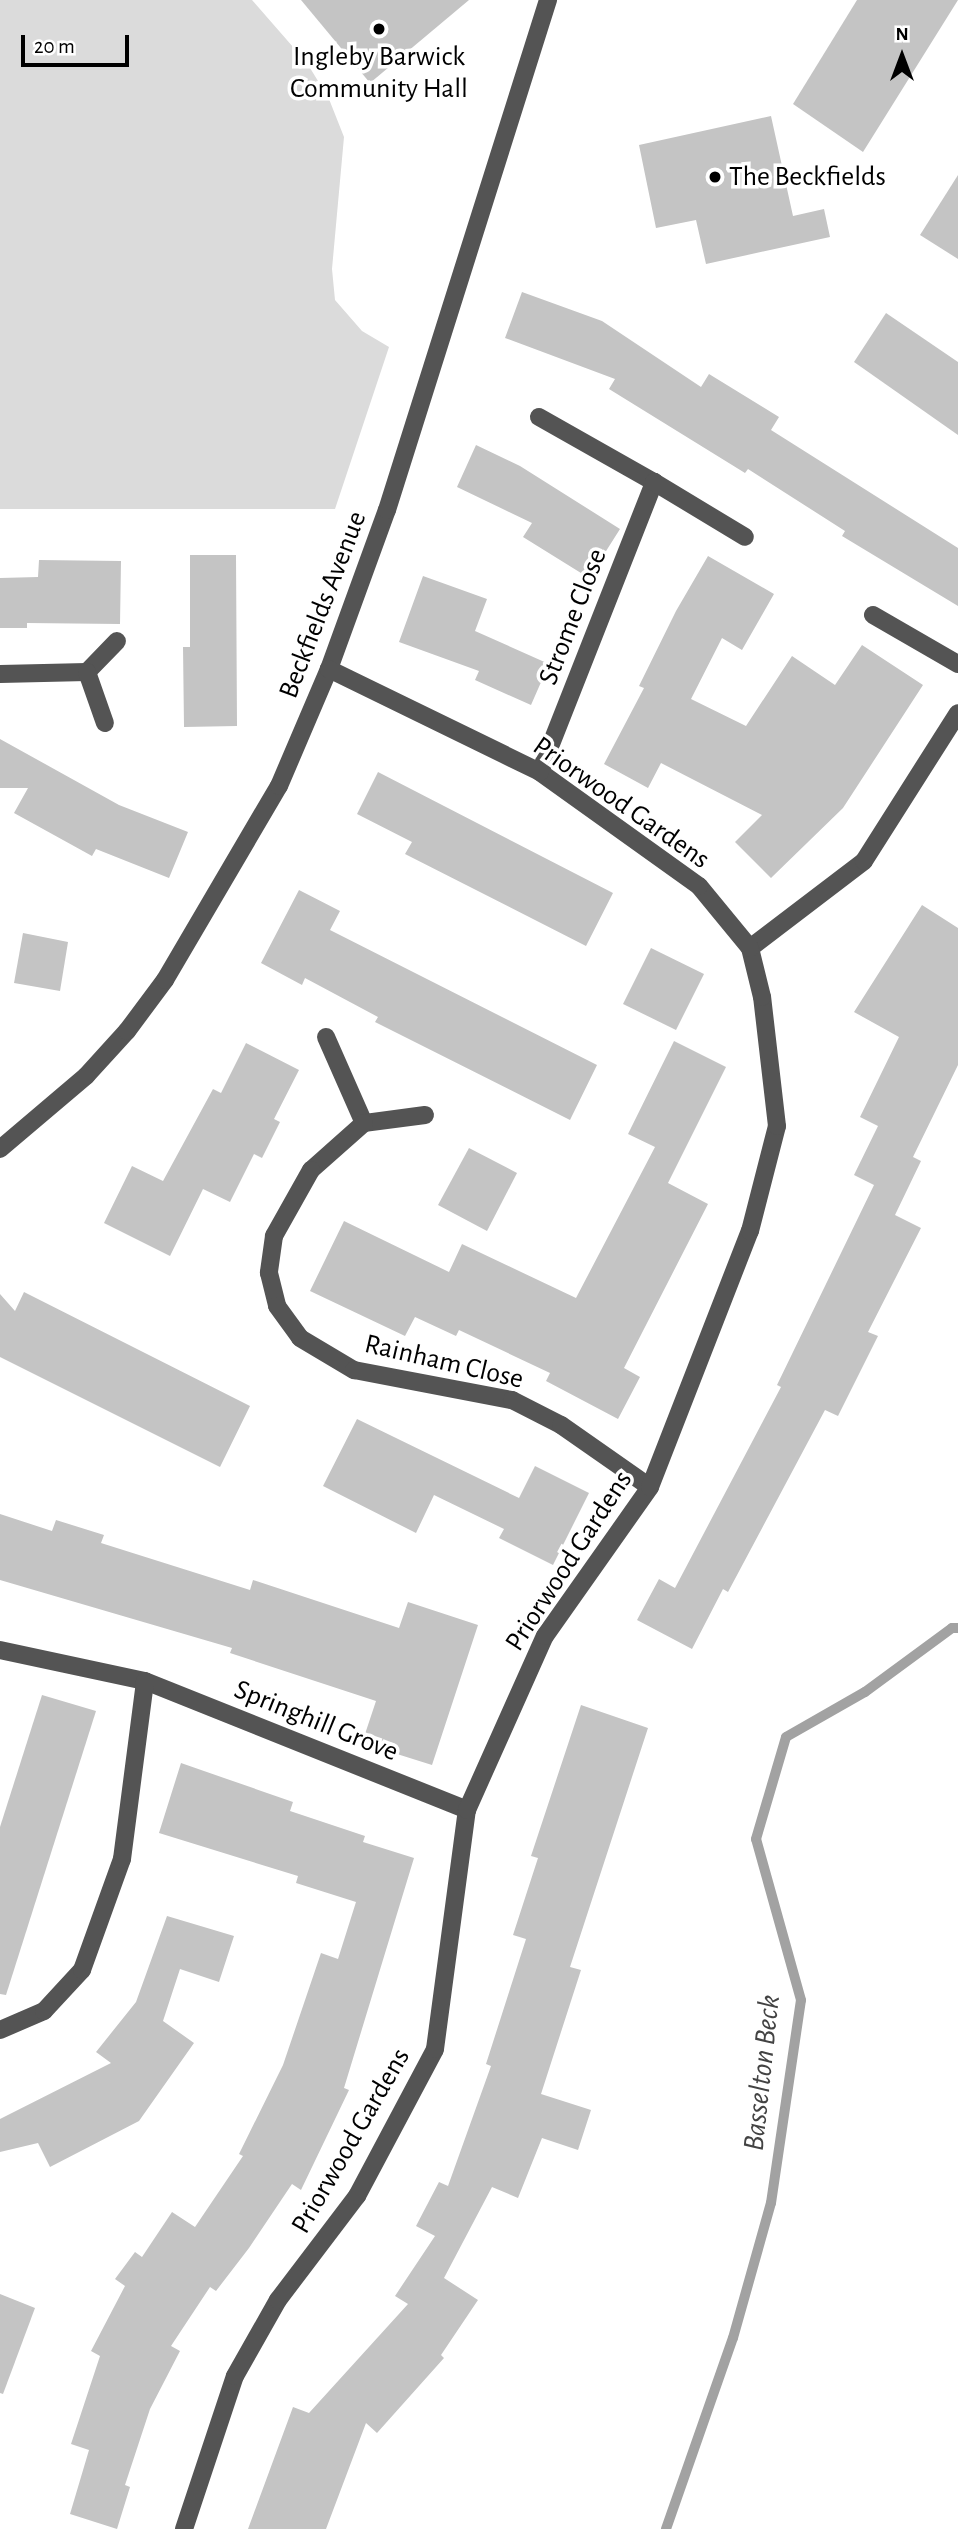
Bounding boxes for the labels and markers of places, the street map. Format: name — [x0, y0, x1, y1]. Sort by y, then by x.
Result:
marker: Ingleby Barwick Community Hall — [371, 21, 387, 37]
place label: Ingleby Barwick Community Hall — [290, 40, 468, 106]
place label: The Beckfields — [729, 160, 886, 194]
marker: The Beckfields — [707, 169, 723, 185]

